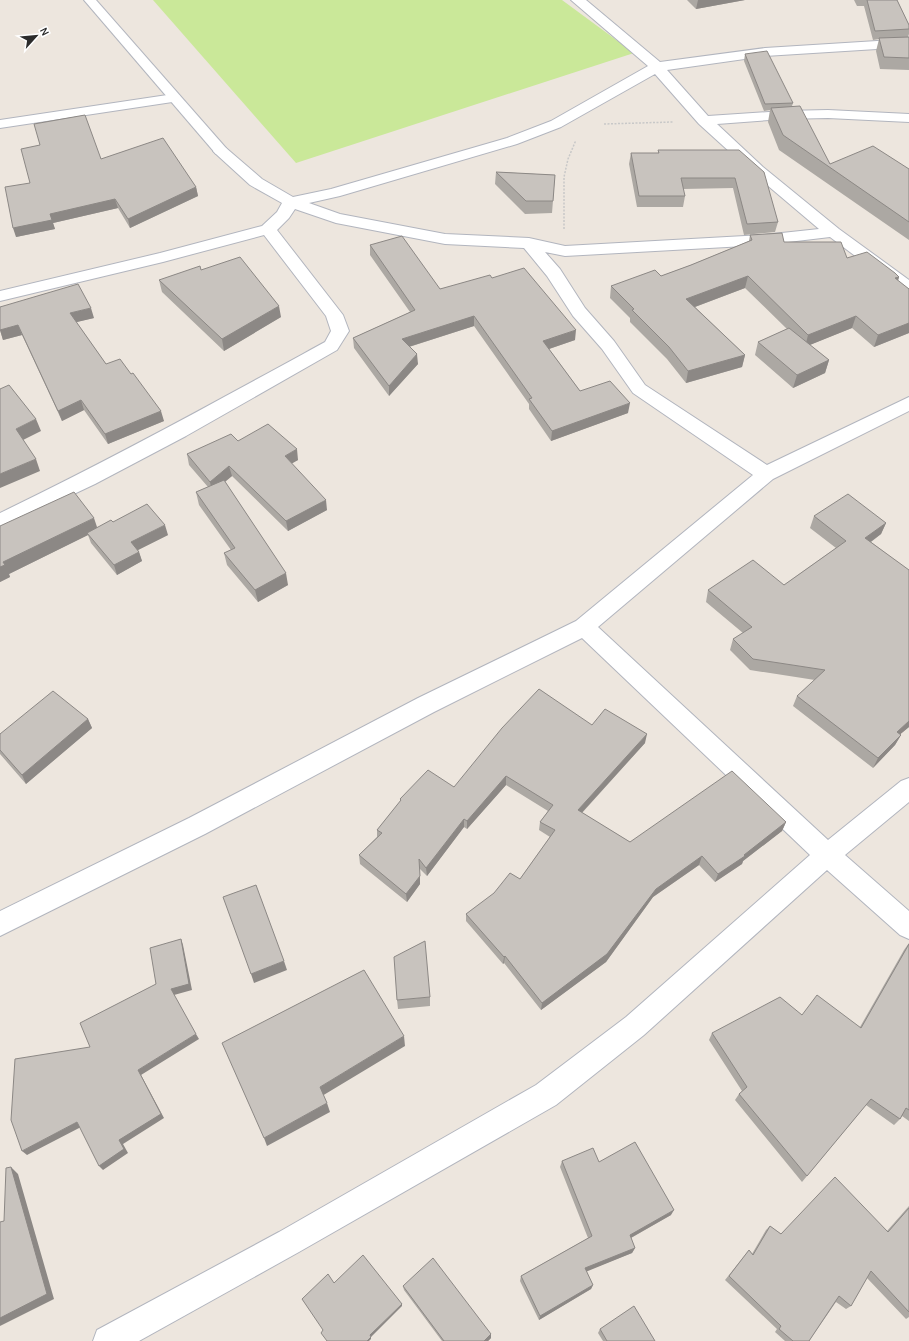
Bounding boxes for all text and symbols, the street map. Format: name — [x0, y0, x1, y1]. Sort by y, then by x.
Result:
north arrow — [16, 16, 56, 56]
text: N — [37, 25, 52, 38]

